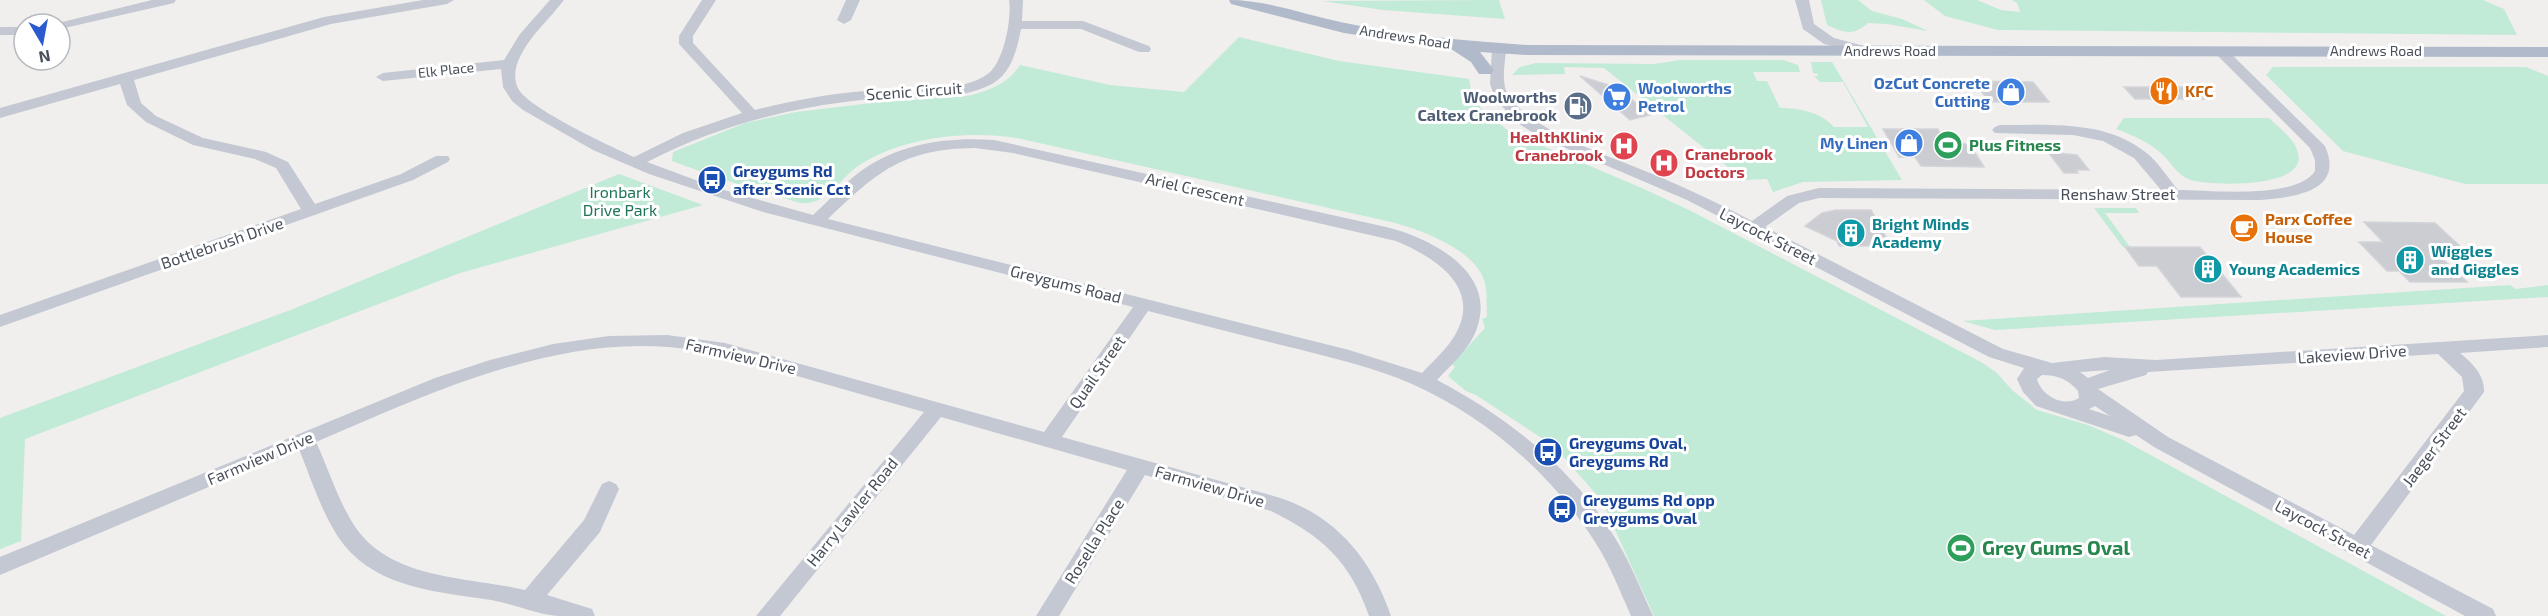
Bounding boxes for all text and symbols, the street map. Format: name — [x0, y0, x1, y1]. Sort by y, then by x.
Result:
north arrow — [12, 12, 72, 72]
street label: Andrews Road — [1358, 21, 1452, 52]
street label: Andrews Road — [1844, 42, 1936, 59]
street label: Andrews Road — [2330, 42, 2422, 59]
text: N — [37, 47, 52, 68]
street label: Elk Place — [417, 58, 475, 81]
place label: OzCut Concrete Cutting — [1874, 73, 1991, 110]
restaurant icon: KFC — [2148, 75, 2180, 107]
shop icon: OzCut Concrete Cutting — [1995, 76, 2027, 108]
street label: Scenic Circuit — [865, 78, 963, 103]
place label: Woolworths Petrol — [1638, 78, 1732, 115]
supermarket icon: Woolworths Petrol — [1601, 81, 1633, 113]
place label: KFC — [2185, 81, 2213, 100]
place label: Woolworths Caltex Cranebrook — [1417, 87, 1557, 124]
fuel station icon: Woolworths Caltex Cranebrook — [1562, 90, 1594, 122]
place label: HealthKlinix Cranebrook — [1510, 127, 1603, 164]
shop icon: My Linen — [1893, 127, 1925, 159]
sports icon: Plus Fitness — [1932, 129, 1964, 161]
hospital icon: HealthKlinix Cranebrook — [1608, 130, 1640, 162]
place label: My Linen — [1820, 133, 1888, 153]
place label: Plus Fitness — [1969, 135, 2061, 154]
place label: Cranebrook Doctors — [1685, 144, 1773, 181]
hospital icon: Cranebrook Doctors — [1648, 147, 1680, 179]
place label: Greygums Rd after Scenic Cct — [733, 161, 851, 198]
bus stop icon: Greygums Rd after Scenic Cct — [696, 164, 728, 196]
street label: Ariel Crescent — [1144, 168, 1246, 209]
park label: Ironbark Drive Park — [583, 182, 657, 219]
street label: Renshaw Street — [2061, 184, 2175, 203]
street label: Laycock Street — [1717, 203, 1820, 268]
place label: Parx Coffee House — [2265, 209, 2352, 246]
cafe icon: Parx Coffee House — [2228, 212, 2260, 244]
street label: Bottlebrush Drive — [158, 213, 286, 272]
place label: Bright Minds Academy — [1872, 214, 1969, 252]
building icon: Bright Minds Academy — [1835, 217, 1867, 249]
place label: Wiggles and Giggles — [2431, 241, 2519, 278]
building icon: Wiggles and Giggles — [2394, 244, 2426, 276]
building icon: Young Academics — [2192, 253, 2224, 285]
place label: Young Academics — [2229, 259, 2360, 278]
street label: Greygums Road — [1009, 261, 1124, 306]
street label: Quail Street — [1064, 331, 1130, 413]
street label: Farmview Drive — [684, 334, 798, 377]
street label: Lakeview Drive — [2297, 340, 2407, 367]
street label: Jaeger Street — [2398, 403, 2470, 490]
street label: Farmview Drive — [204, 427, 315, 488]
place label: Greygums Oval, Greygums Rd — [1569, 433, 1687, 471]
bus stop icon: Greygums Oval, Greygums Rd — [1532, 436, 1564, 468]
street label: Harry Lawler Road — [802, 454, 901, 570]
street label: Farmview Drive — [1153, 461, 1267, 510]
place label: Greygums Rd opp Greygums Oval — [1583, 490, 1715, 528]
bus stop icon: Greygums Rd opp Greygums Oval — [1546, 493, 1578, 525]
street label: Rosella Place — [1060, 495, 1127, 587]
street label: Laycock Street — [2272, 495, 2374, 562]
sports icon: Grey Gums Oval — [1945, 532, 1977, 564]
place label: Grey Gums Oval — [1982, 535, 2130, 560]

